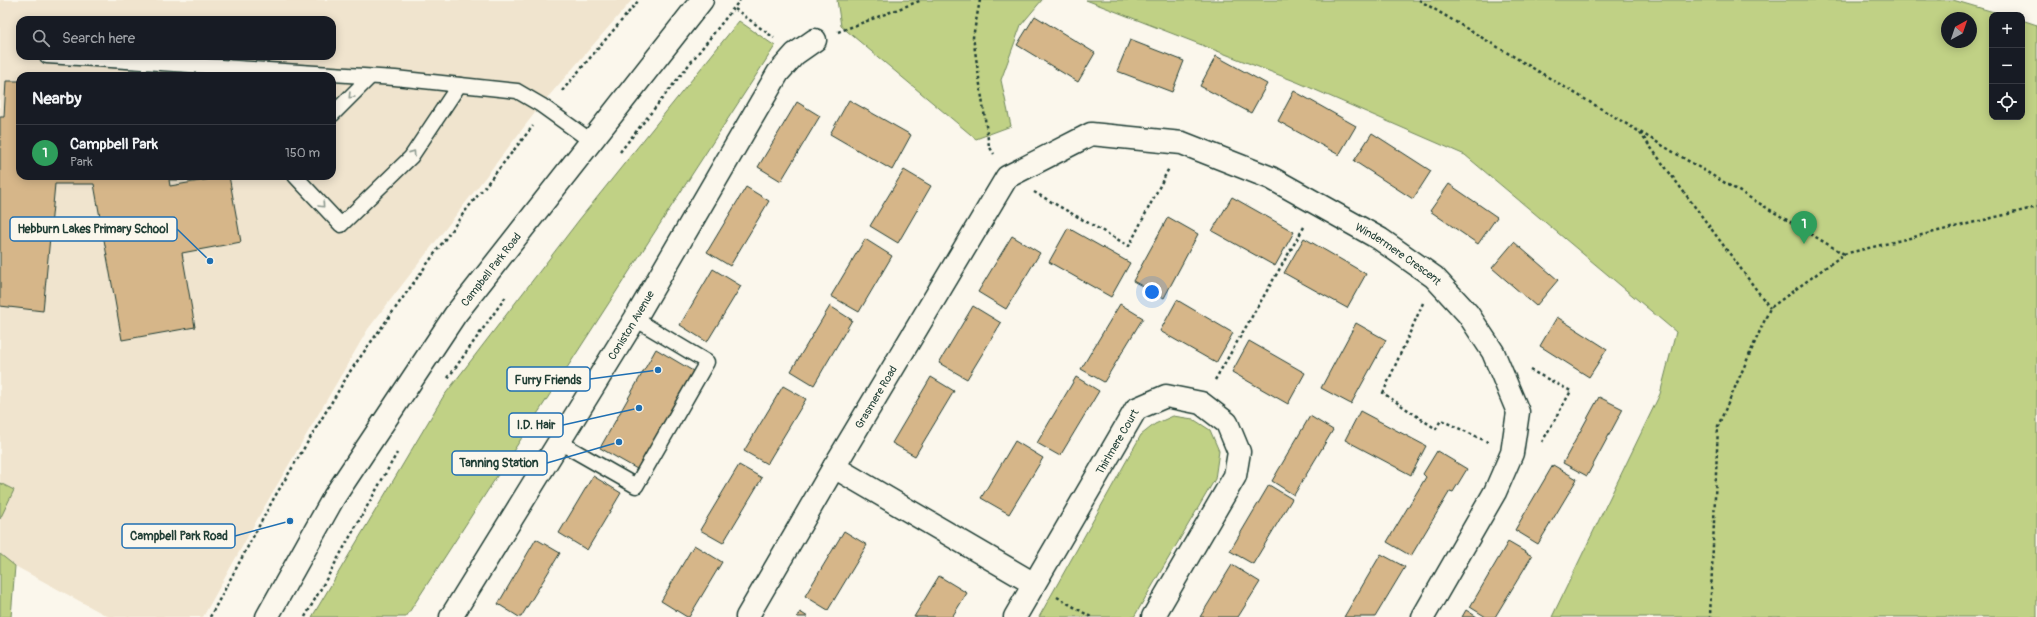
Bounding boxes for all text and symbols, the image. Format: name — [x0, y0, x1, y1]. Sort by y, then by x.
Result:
north arrow — [1941, 12, 1977, 48]
map controls — [1989, 12, 2025, 120]
button: + — [1989, 12, 2025, 48]
search box — [16, 16, 336, 60]
icon: search — [30, 27, 52, 49]
text: Search here — [62, 29, 135, 48]
button: − — [1989, 48, 2025, 84]
button: locate — [1989, 84, 2025, 120]
text: Nearby — [32, 88, 81, 109]
one-way arrow — [348, 91, 356, 99]
text: Campbell Park — [70, 135, 158, 154]
text: 1 — [42, 145, 48, 161]
text: 150 m — [285, 145, 320, 161]
one-way arrow — [408, 151, 415, 158]
text: Park — [70, 154, 93, 170]
one-way arrow — [317, 200, 324, 207]
pin: 1 — [1791, 211, 1817, 244]
callout: Hebburn Lakes Primary School — [10, 217, 177, 241]
street label: Windermere Crescent — [1353, 220, 1445, 288]
text: Hebburn Lakes Primary School — [18, 222, 169, 237]
street label: Campbell Park Road — [458, 230, 524, 309]
your location — [1142, 282, 1162, 302]
street label: Coniston Avenue — [605, 288, 657, 362]
street label: Grasmere Road — [852, 363, 900, 431]
callout: Furry Friends — [507, 367, 590, 391]
text: Furry Friends — [515, 373, 582, 388]
street label: Thirlmere Court — [1093, 406, 1141, 476]
callout: I.D. Hair — [509, 413, 563, 437]
text: I.D. Hair — [517, 418, 556, 433]
callout: Tanning Station — [452, 451, 547, 475]
text: Tanning Station — [458, 456, 539, 471]
callout: Campbell Park Road — [122, 524, 235, 548]
text: Campbell Park Road — [130, 529, 228, 544]

